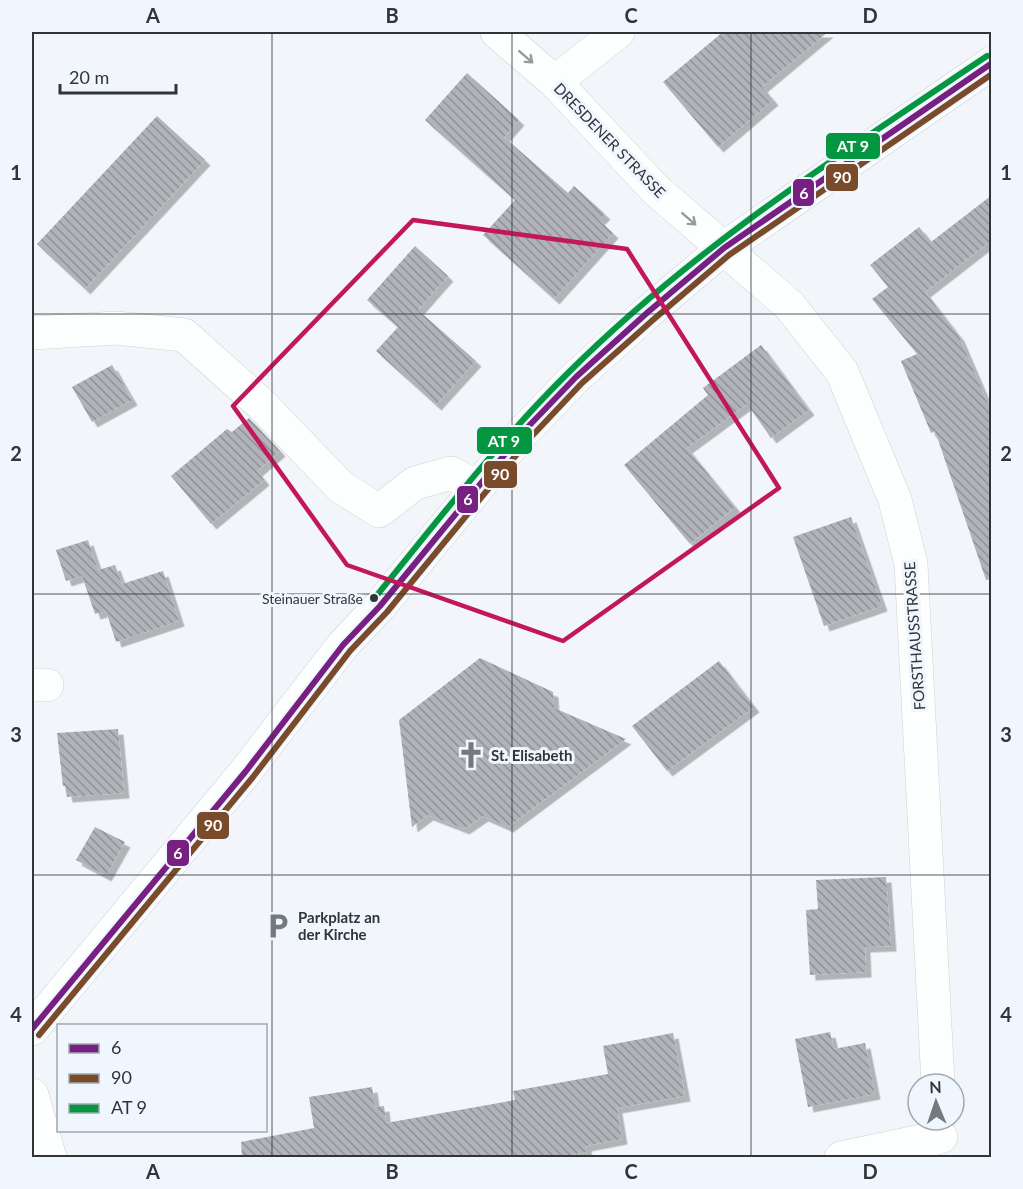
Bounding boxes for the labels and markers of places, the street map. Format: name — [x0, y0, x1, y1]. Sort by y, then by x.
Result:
place label: Steinauer Straße — [262, 590, 363, 607]
marker: Steinauer Straße — [368, 592, 380, 604]
church icon: St. Elisabeth — [456, 740, 486, 770]
place label: St. Elisabeth — [491, 746, 573, 764]
place label: Parkplatz an der Kirche — [298, 908, 380, 943]
parking icon: Parkplatz an der Kirche — [263, 911, 293, 941]

